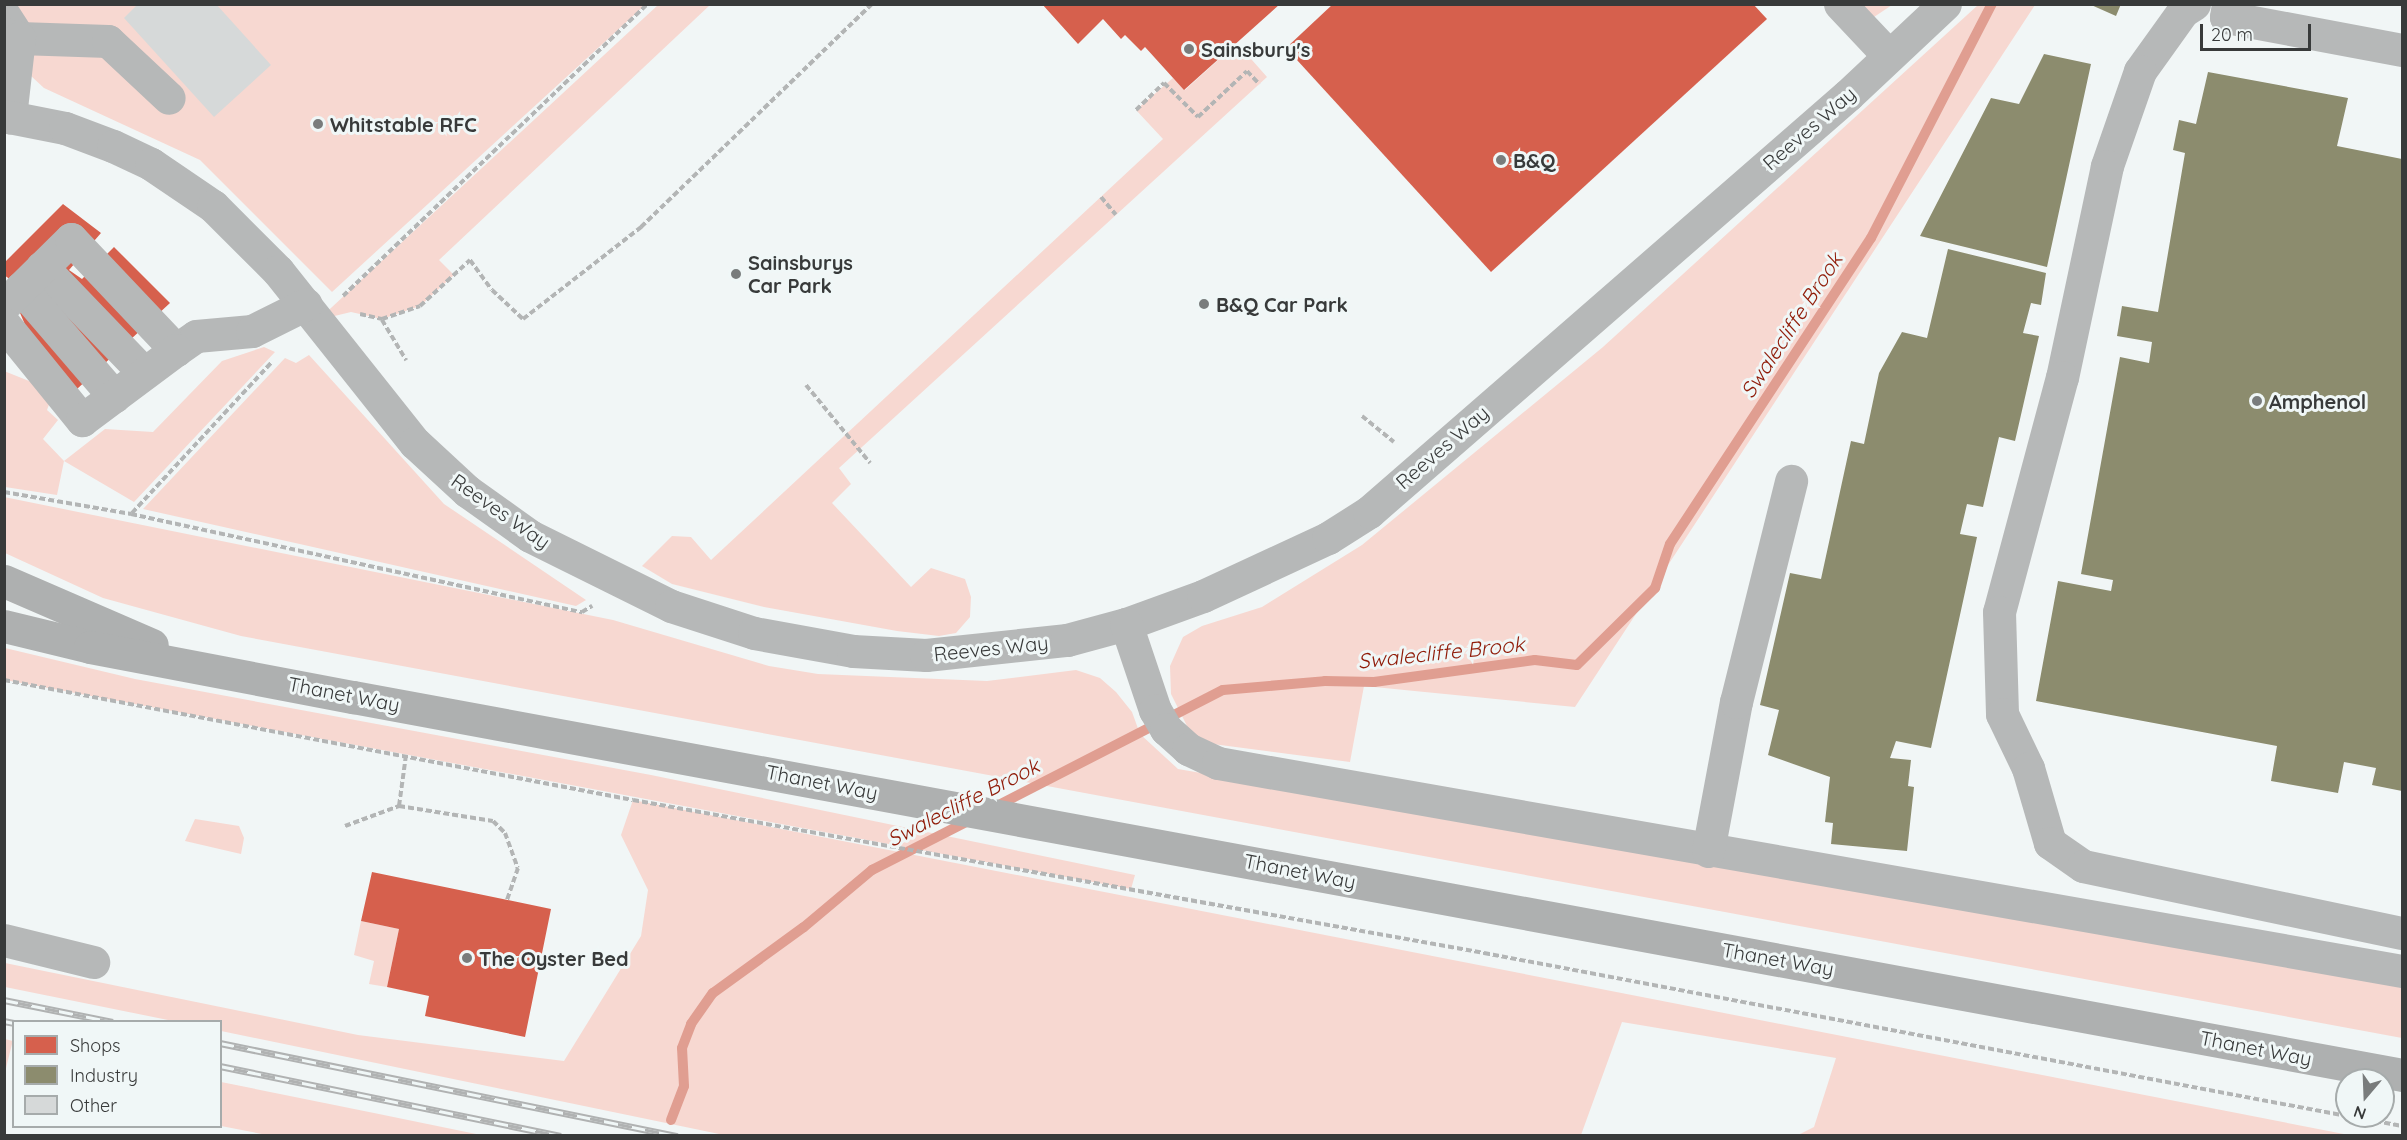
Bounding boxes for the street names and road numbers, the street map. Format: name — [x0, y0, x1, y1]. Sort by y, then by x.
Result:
street label: Reeves Way — [1758, 81, 1860, 175]
street label: Reeves Way — [1391, 400, 1493, 494]
street label: Reeves Way — [447, 468, 555, 554]
street label: Reeves Way — [933, 630, 1049, 666]
street label: Thanet Way — [286, 671, 402, 717]
street label: Thanet Way — [764, 759, 880, 805]
street label: Thanet Way — [1242, 848, 1358, 894]
street label: Thanet Way — [1720, 937, 1836, 981]
street label: Thanet Way — [2198, 1025, 2314, 1071]

